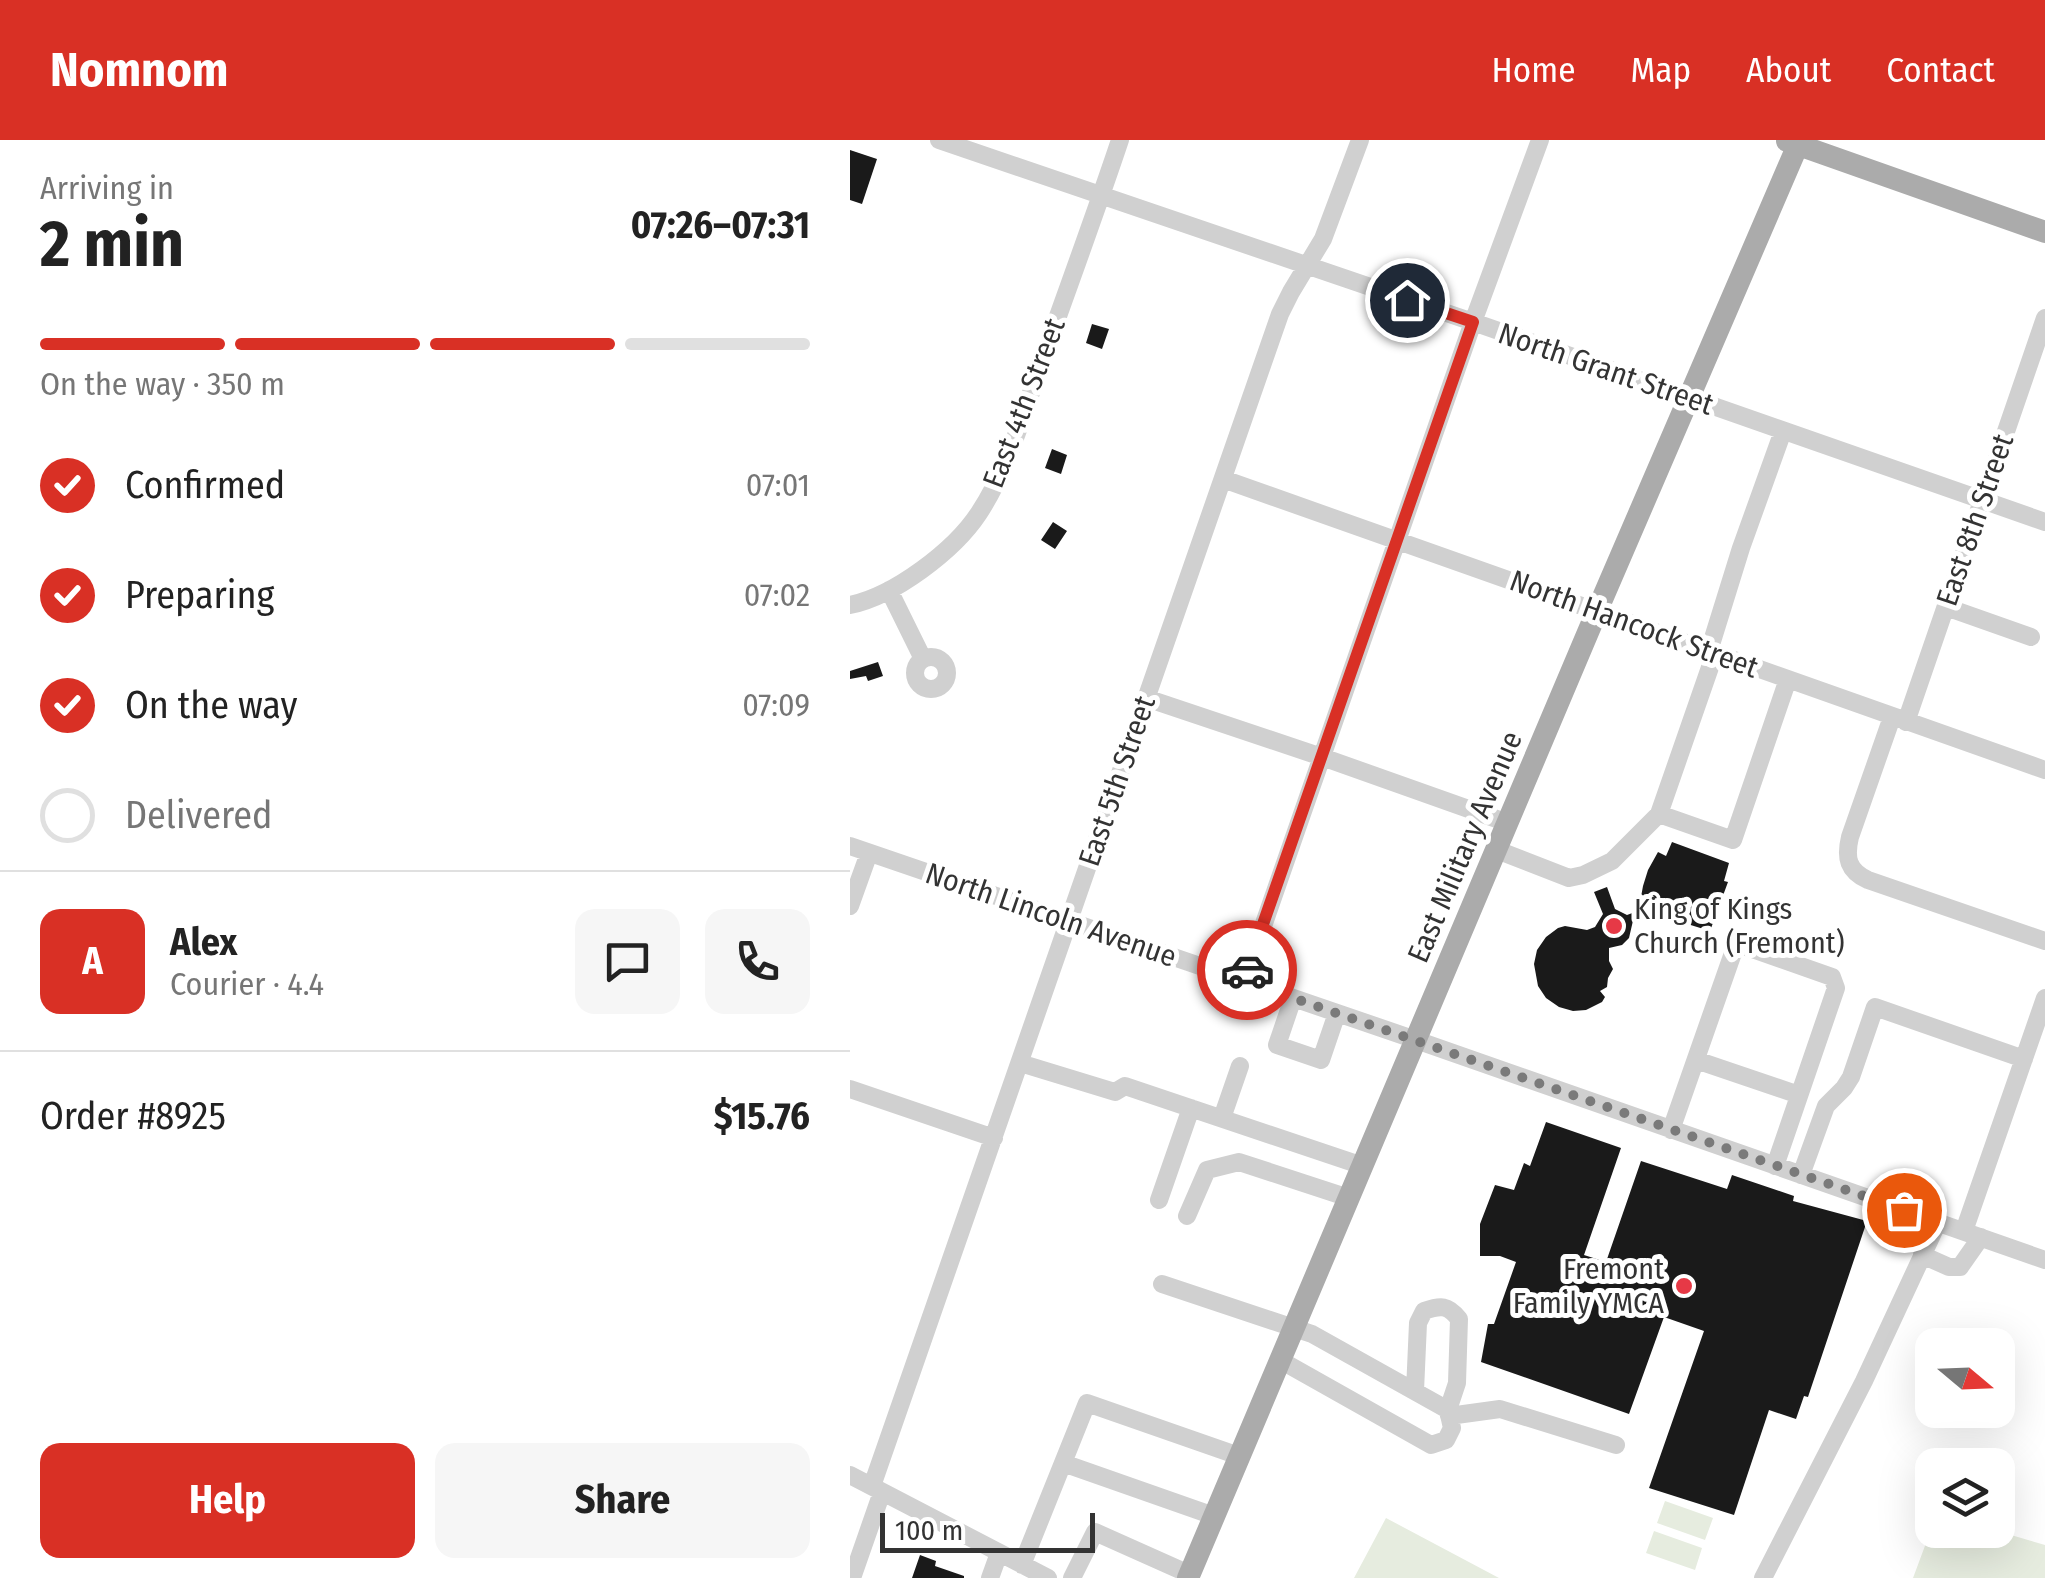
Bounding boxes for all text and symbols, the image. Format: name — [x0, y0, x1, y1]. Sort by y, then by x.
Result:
text: Nomnom — [50, 41, 228, 99]
text: Home — [1492, 49, 1575, 91]
text: Map — [1630, 49, 1691, 91]
text: About — [1746, 49, 1831, 91]
text: Contact — [1886, 49, 1995, 91]
text: Arriving in — [40, 169, 174, 207]
text: 07:26–07:31 — [631, 202, 810, 248]
text: 2 min — [40, 205, 184, 283]
pin — [1365, 258, 1450, 343]
icon: home — [1380, 273, 1435, 328]
street label: East 4th Street — [975, 313, 1073, 493]
street label: North Grant Street — [1494, 315, 1718, 423]
text: On the way · 350 m — [40, 365, 285, 403]
street label: East 8th Street — [1929, 429, 2021, 611]
icon: check — [40, 458, 95, 513]
text: Confirmed — [125, 462, 285, 508]
text: 07:01 — [746, 466, 810, 504]
street label: North Hancock Street — [1505, 562, 1763, 686]
icon: check — [40, 568, 95, 623]
text: Preparing — [125, 572, 274, 618]
text: 07:02 — [744, 576, 810, 614]
icon: check — [40, 678, 95, 733]
text: On the way — [125, 682, 297, 728]
text: 07:09 — [742, 686, 810, 724]
street label: East 5th Street — [1071, 691, 1163, 871]
street label: East Military Avenue — [1400, 726, 1530, 968]
text: Delivered — [125, 792, 272, 838]
street label: North Lincoln Avenue — [921, 855, 1181, 975]
place label: King of Kings Church (Fremont) — [1634, 891, 1844, 961]
button: chat — [575, 909, 680, 1014]
button: phone — [705, 909, 810, 1014]
marker: King of Kings Church (Fremont) — [1603, 915, 1625, 937]
text: Alex — [170, 919, 237, 965]
courier — [1197, 920, 1297, 1020]
text: A — [82, 938, 103, 984]
icon: car — [1220, 943, 1275, 998]
text: Courier · 4.4 — [170, 965, 324, 1003]
text: Order #8925 — [40, 1093, 226, 1139]
text: $15.76 — [714, 1093, 810, 1139]
pin — [1862, 1168, 1947, 1253]
icon: bag — [1877, 1183, 1932, 1238]
place label: Fremont Family YMCA — [1513, 1251, 1664, 1321]
marker: Fremont Family YMCA — [1673, 1275, 1695, 1297]
north arrow — [1915, 1328, 2015, 1428]
map controls — [1915, 1328, 2015, 1548]
button: Help — [40, 1443, 415, 1558]
button: Share — [435, 1443, 810, 1558]
button: layers — [1915, 1448, 2015, 1548]
scale bar — [880, 1508, 1095, 1552]
text: 100 m — [895, 1514, 963, 1547]

